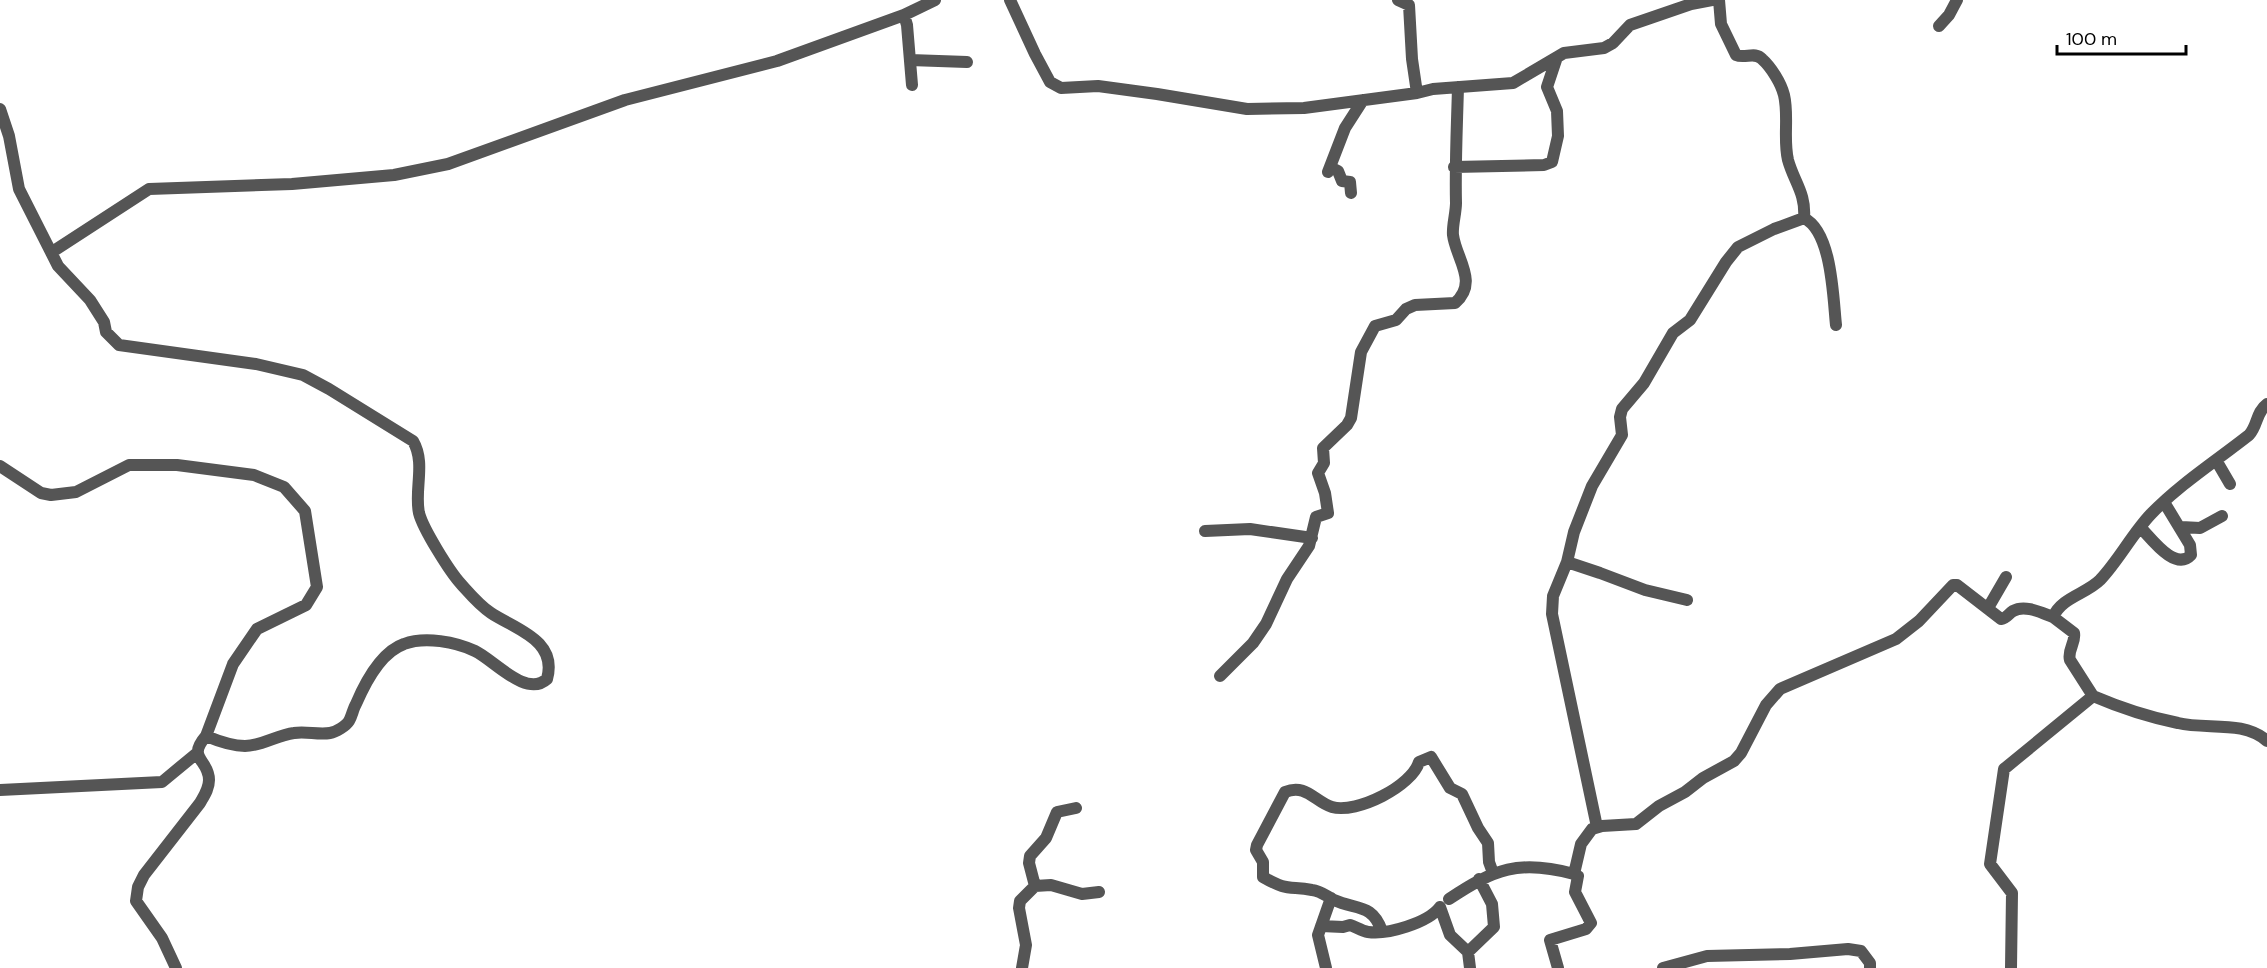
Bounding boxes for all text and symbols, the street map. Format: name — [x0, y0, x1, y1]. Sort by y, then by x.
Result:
scale bar — [2057, 18, 2186, 56]
text: 100 m — [2066, 27, 2117, 51]

